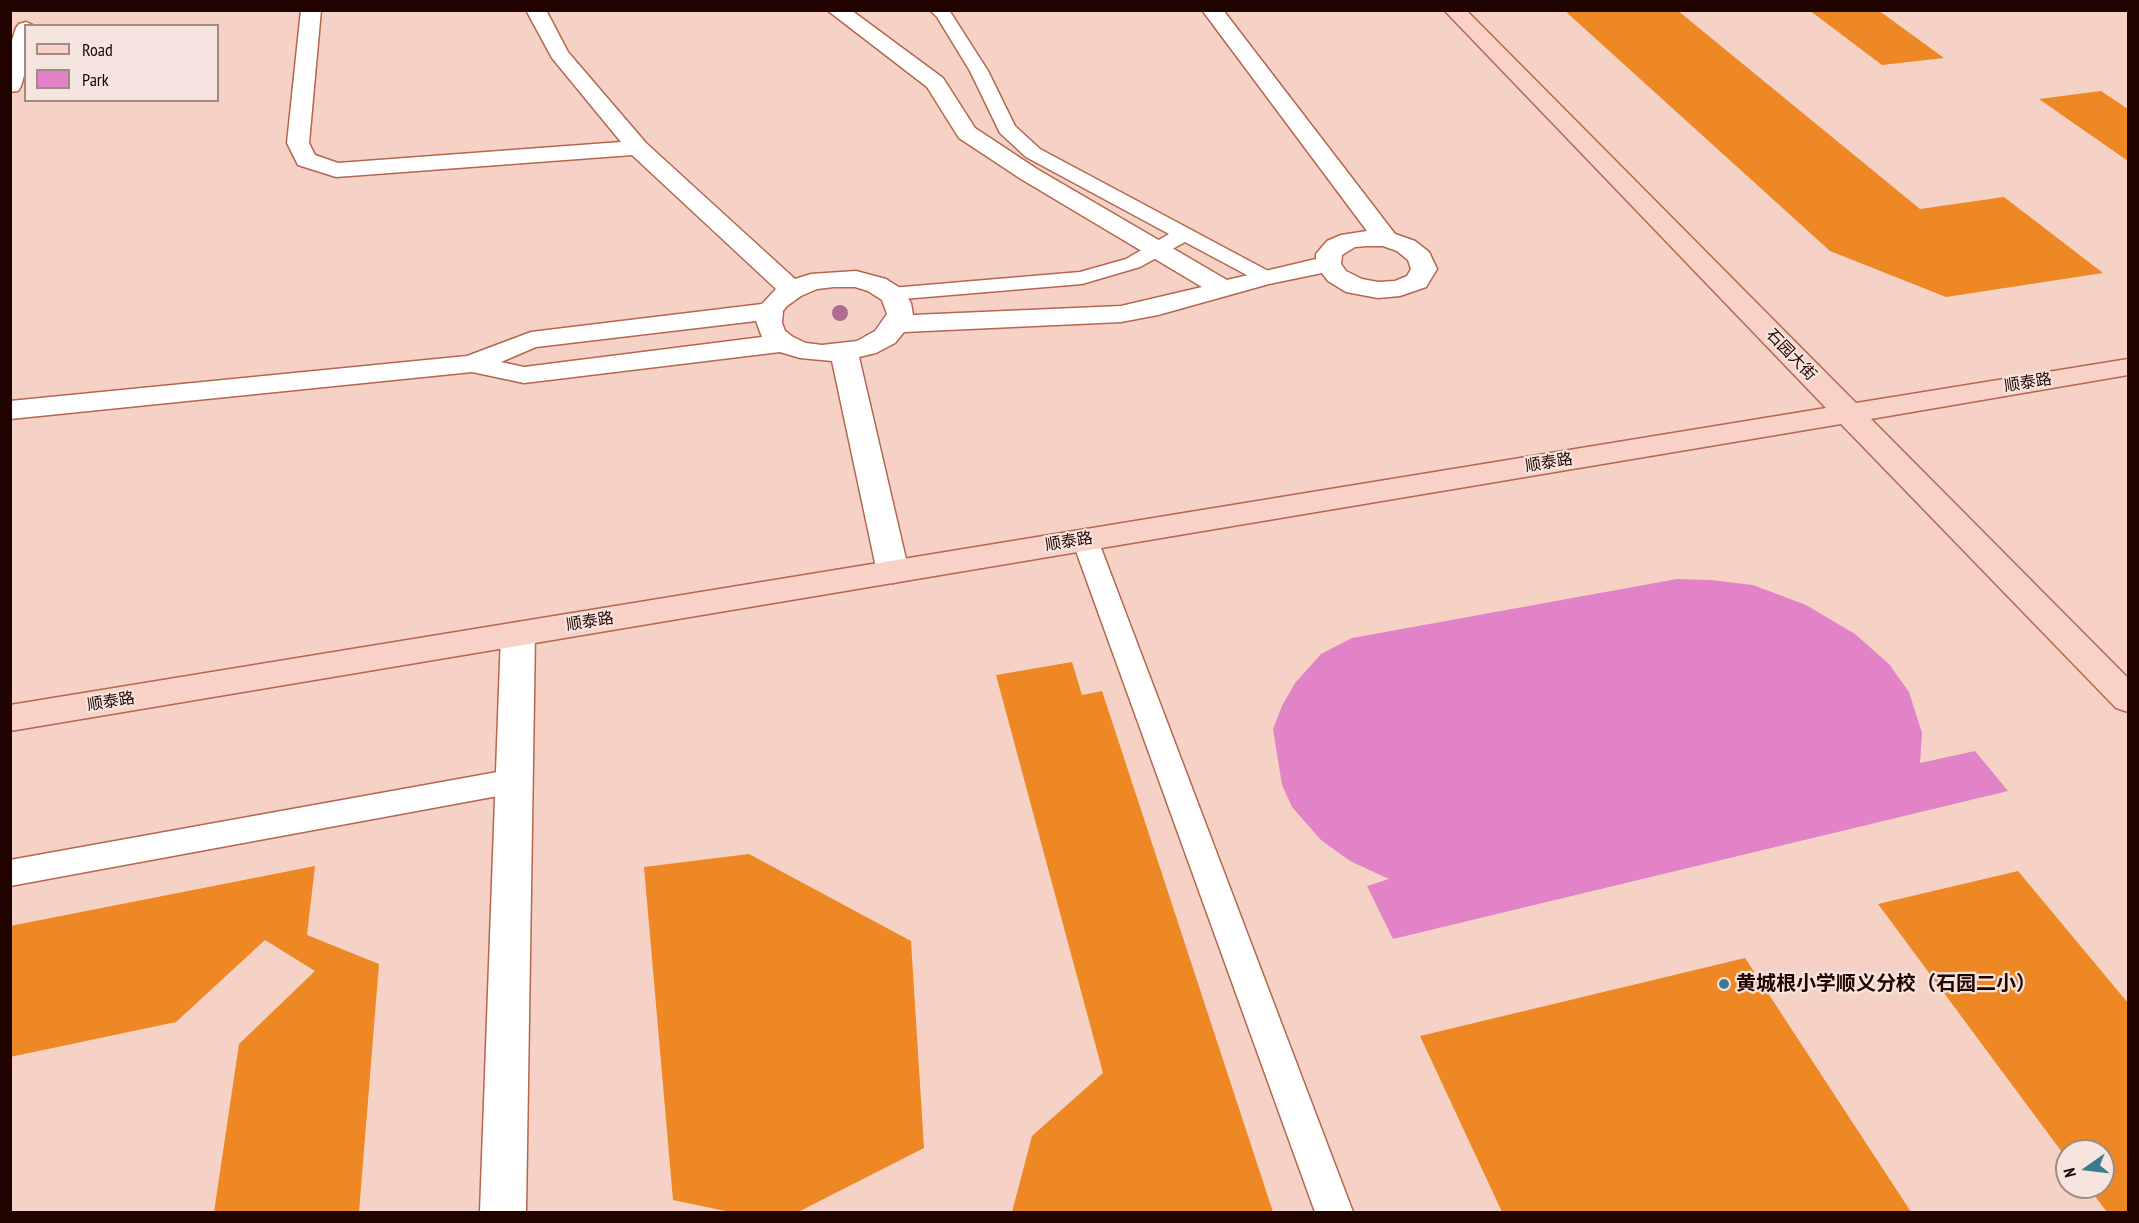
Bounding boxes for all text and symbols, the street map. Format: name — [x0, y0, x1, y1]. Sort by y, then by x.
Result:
legend — [24, 24, 219, 102]
text: Road — [82, 38, 113, 61]
text: Park — [82, 68, 109, 91]
street label: 石园大街 — [1762, 325, 1820, 385]
street label: 顺泰路 — [2003, 370, 2053, 396]
street label: 顺泰路 — [1524, 450, 1574, 476]
street label: 顺泰路 — [1044, 529, 1094, 555]
street label: 顺泰路 — [565, 609, 615, 635]
street label: 顺泰路 — [86, 689, 136, 715]
place label: 黄城根小学顺义分校（石园二小） — [1736, 972, 2036, 996]
marker: 黄城根小学顺义分校（石园二小） — [1717, 977, 1731, 991]
north arrow — [2055, 1139, 2115, 1199]
text: N — [2059, 1166, 2080, 1179]

